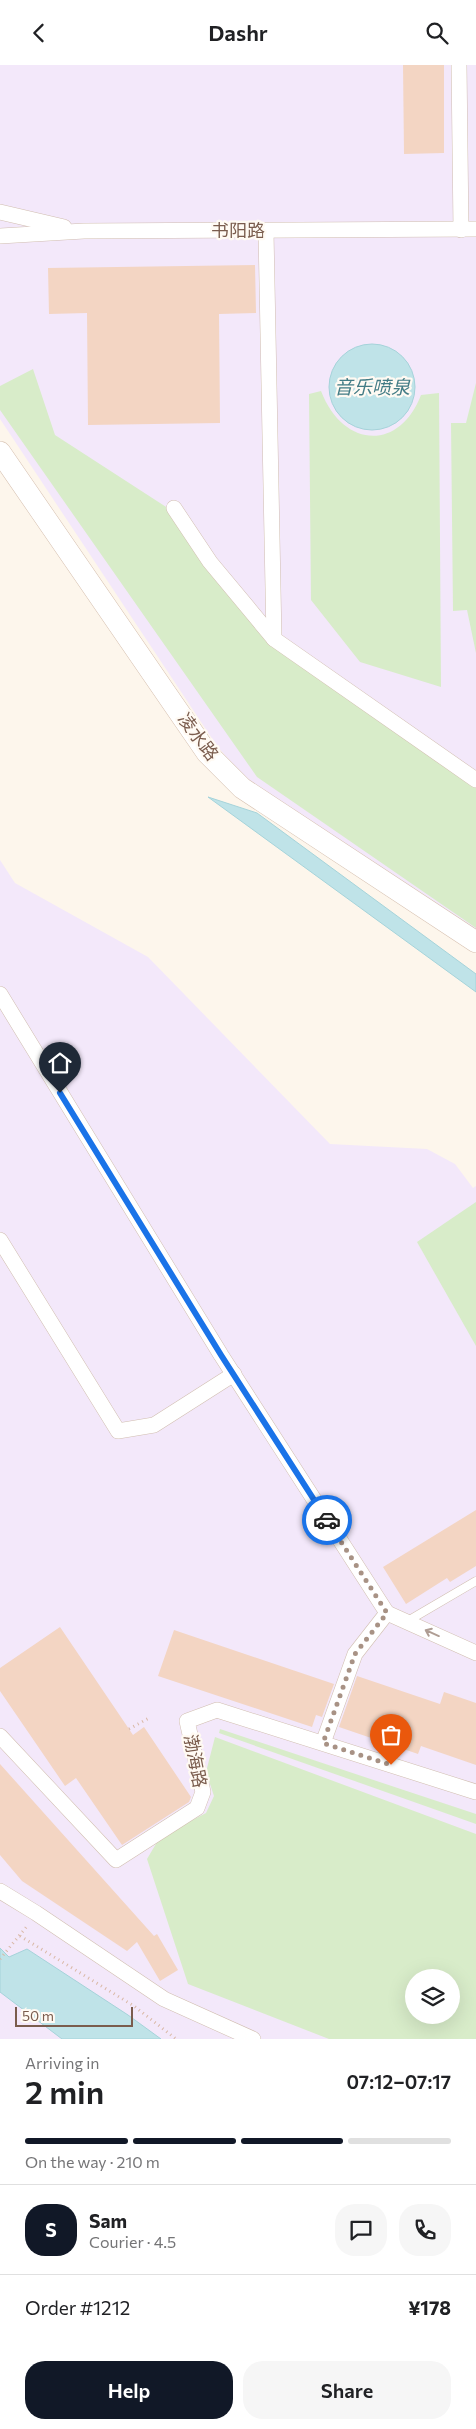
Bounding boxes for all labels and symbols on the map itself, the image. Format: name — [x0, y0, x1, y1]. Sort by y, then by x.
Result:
street label: 书阳路 — [211, 219, 265, 241]
water label: 音乐喷泉 — [334, 375, 411, 398]
street label: 凌水路 — [174, 708, 224, 765]
pin — [39, 1042, 81, 1093]
courier — [302, 1495, 352, 1545]
one-way arrow — [425, 1628, 440, 1638]
pin — [370, 1714, 412, 1765]
street label: 渤海路 — [180, 1732, 212, 1789]
scale bar — [15, 2004, 132, 2027]

